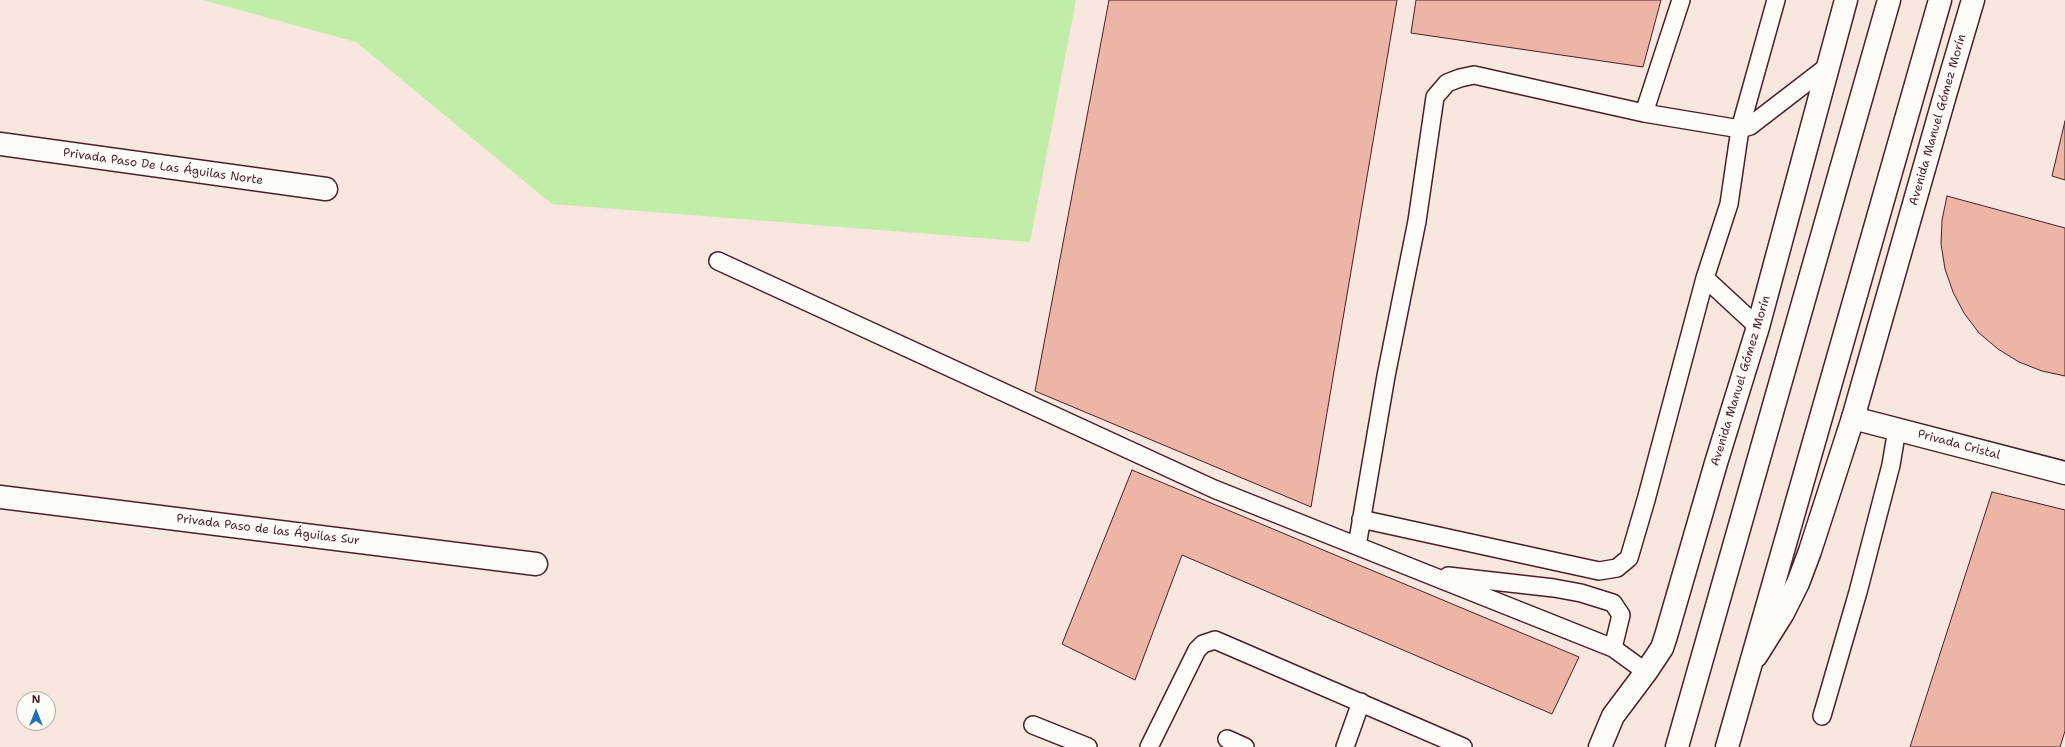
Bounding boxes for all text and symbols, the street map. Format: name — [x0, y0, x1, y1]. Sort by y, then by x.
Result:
street label: Avenida Manuel Gómez Morín — [1907, 33, 1969, 207]
street label: Privada Paso De Las Águilas Norte — [62, 146, 264, 188]
street label: Avenida Manuel Gómez Morín — [1708, 294, 1774, 468]
street label: Privada Cristal — [1916, 427, 2002, 463]
street label: Privada Paso de las Águilas Sur — [176, 512, 360, 548]
north arrow — [16, 691, 56, 731]
text: N — [32, 692, 40, 707]

